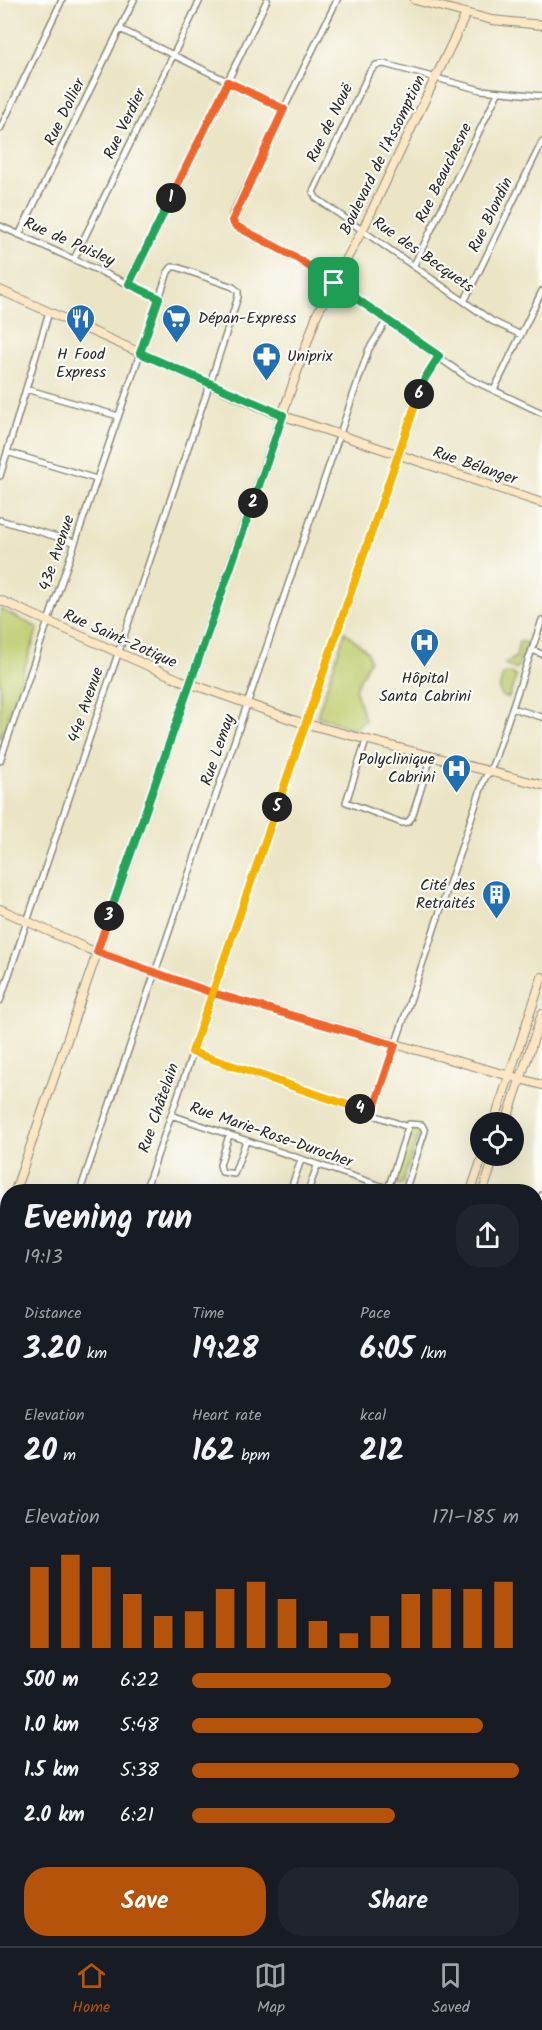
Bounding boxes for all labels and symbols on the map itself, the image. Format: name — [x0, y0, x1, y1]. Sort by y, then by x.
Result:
street label: Boulevard de l'Assomption — [333, 71, 433, 239]
street label: Rue Dollier — [38, 72, 93, 150]
street label: Rue de Nouë — [300, 79, 360, 167]
street label: Rue Verdier — [97, 83, 154, 164]
street label: Rue Beauchesne — [409, 119, 479, 227]
street label: Rue Blondin — [462, 173, 520, 257]
pin: 1 — [156, 183, 186, 213]
street label: Rue de Paisley — [19, 211, 119, 273]
street label: Rue des Becquets — [367, 211, 479, 299]
pin — [308, 257, 359, 308]
restaurant icon: H Food Express — [65, 302, 97, 344]
supermarket icon: Dépan-Express — [161, 302, 193, 344]
place label: Dépan-Express — [198, 306, 297, 331]
pharmacy icon: Uniprix — [250, 340, 282, 382]
place label: H Food Express — [56, 342, 106, 385]
place label: Uniprix — [287, 344, 334, 369]
pin: 6 — [404, 379, 434, 409]
street label: Rue Bélanger — [429, 440, 522, 493]
pin: 2 — [238, 488, 268, 518]
street label: 43e Avenue — [32, 512, 82, 594]
street label: Rue Saint-Zotique — [59, 603, 181, 675]
hospital icon: Hôpital Santa Cabrini — [409, 626, 441, 668]
street label: 44e Avenue — [61, 664, 111, 746]
place label: Hôpital Santa Cabrini — [379, 666, 472, 709]
street label: Rue Lemay — [194, 710, 242, 789]
place label: Polyclinique Cabrini — [358, 747, 436, 790]
hospital icon: Polyclinique Cabrini — [440, 752, 472, 794]
pin: 5 — [262, 792, 292, 822]
place label: Cité des Retraités — [416, 873, 475, 916]
building icon: Cité des Retraités — [480, 878, 512, 920]
pin: 3 — [94, 901, 124, 931]
street label: Rue Châtelain — [132, 1060, 186, 1156]
pin: 4 — [345, 1094, 375, 1124]
street label: Rue Marie-Rose-Durocher — [186, 1095, 358, 1175]

